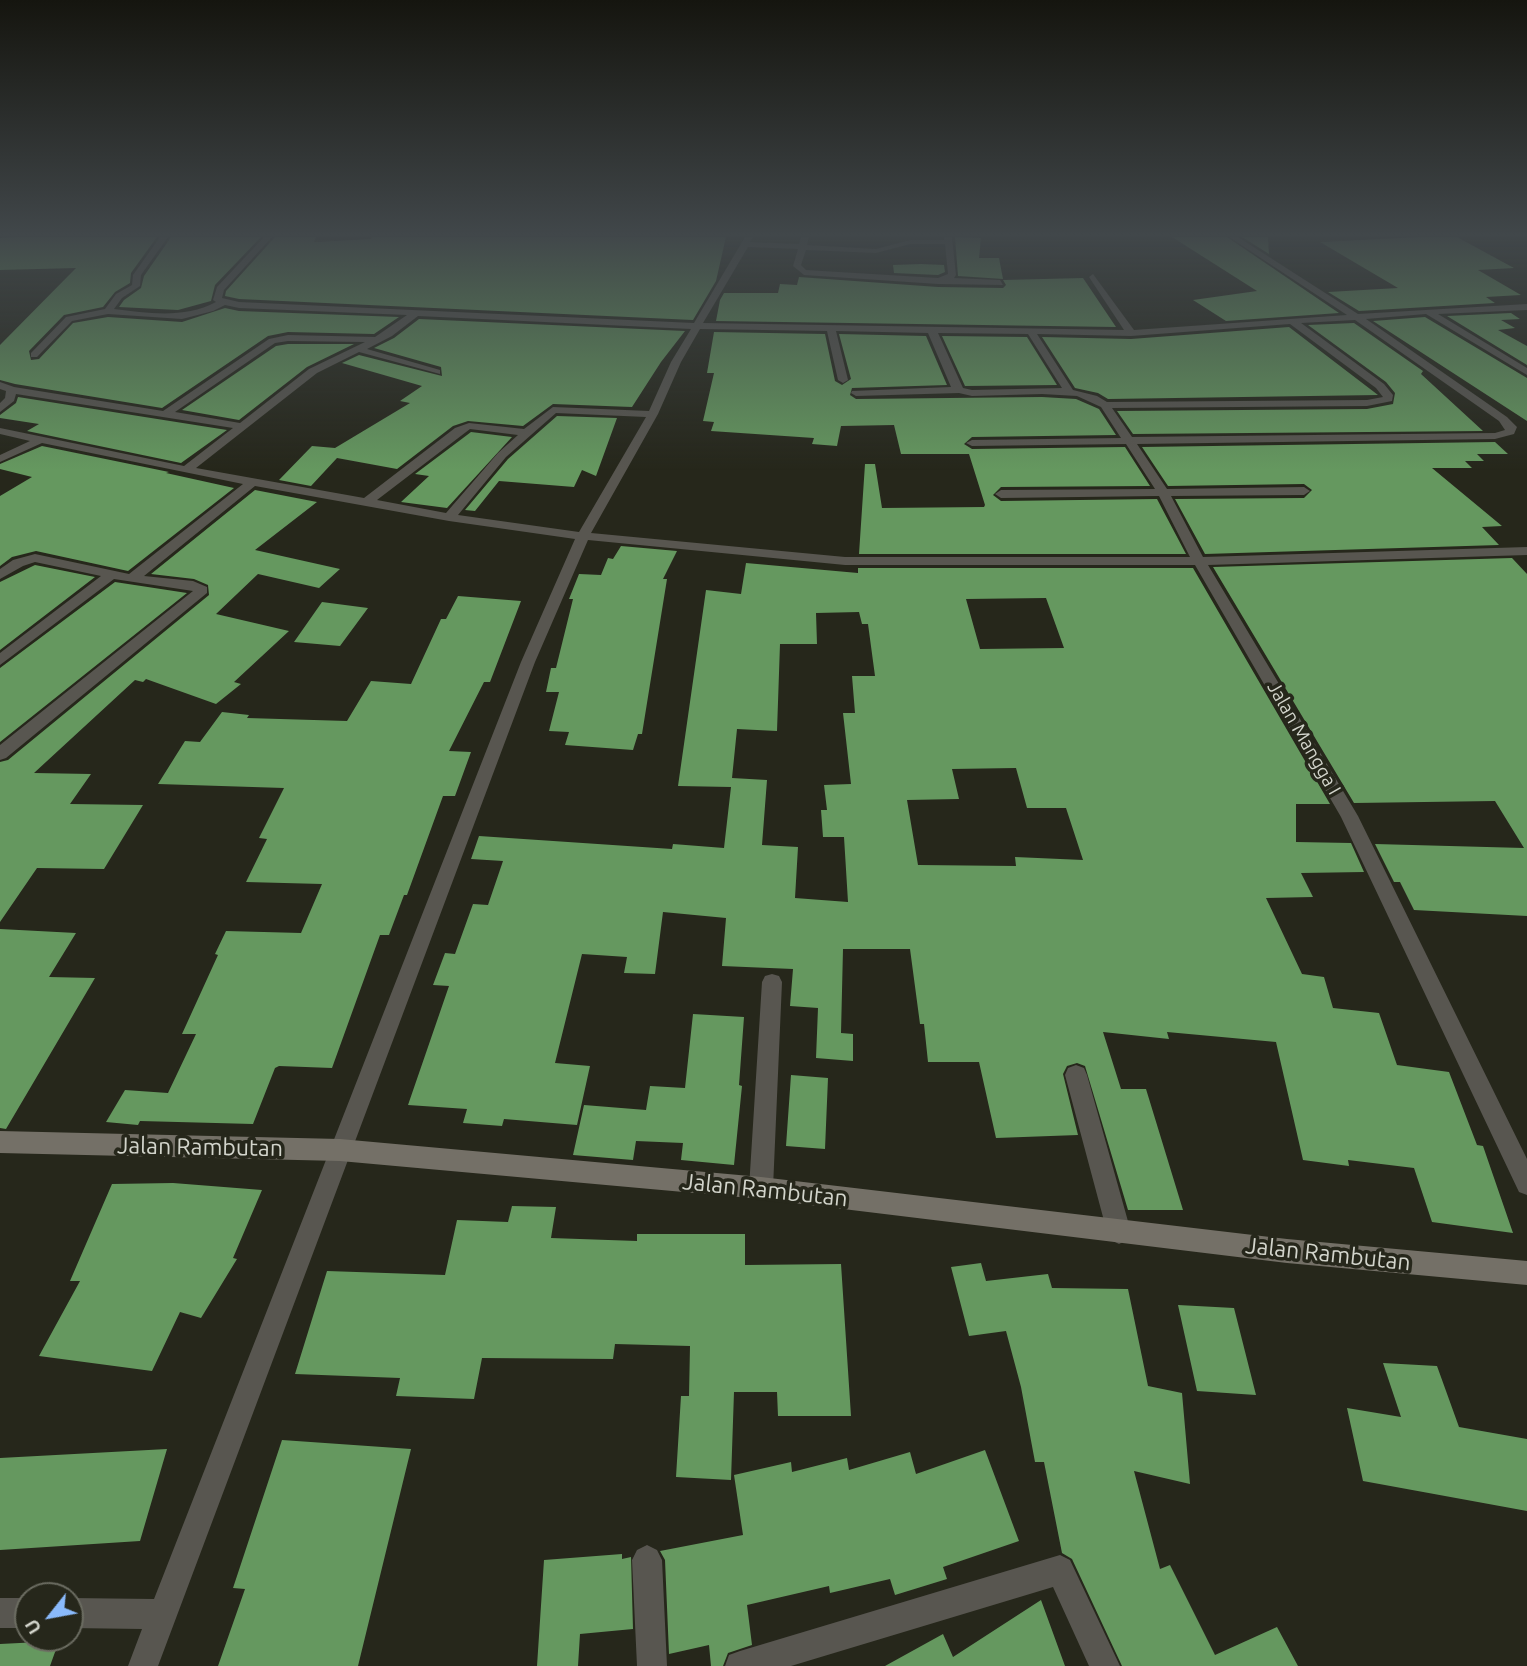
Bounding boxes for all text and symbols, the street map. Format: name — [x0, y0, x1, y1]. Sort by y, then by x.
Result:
street label: Jalan Mangga I — [1262, 677, 1346, 799]
street label: Jalan Rambutan — [117, 1132, 283, 1162]
street label: Jalan Rambutan — [681, 1168, 849, 1212]
street label: Jalan Rambutan — [1244, 1232, 1412, 1276]
north arrow — [14, 1582, 84, 1652]
text: U — [20, 1615, 46, 1638]

